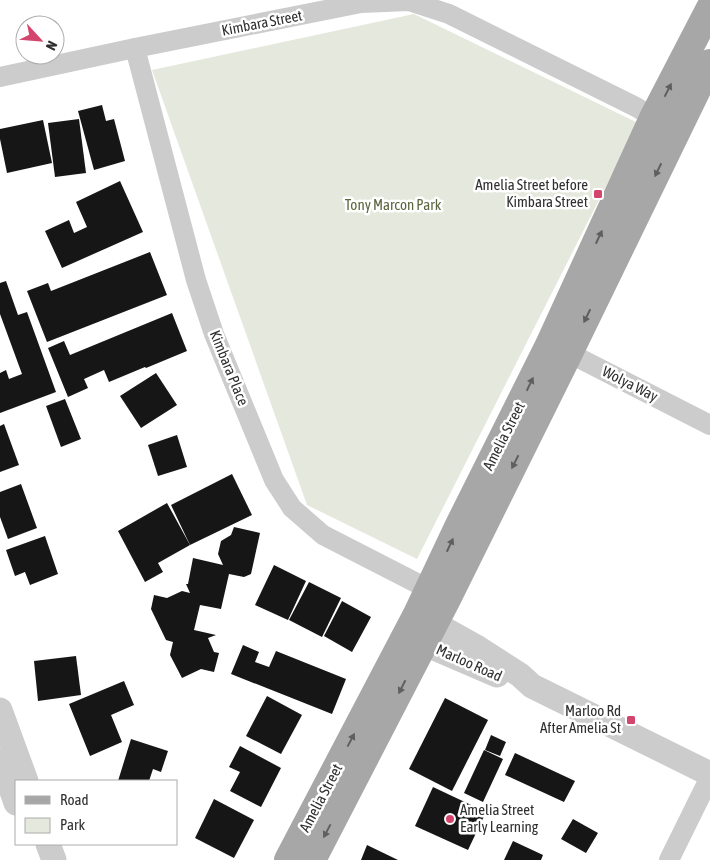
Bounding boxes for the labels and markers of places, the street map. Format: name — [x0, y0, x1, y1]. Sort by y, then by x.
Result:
place label: Amelia Street before Kimbara Street — [475, 176, 588, 210]
marker: Amelia Street before Kimbara Street — [592, 188, 604, 200]
place label: Marloo Rd After Amelia St — [540, 702, 621, 736]
marker: Marloo Rd After Amelia St — [625, 714, 637, 726]
place label: Amelia Street Early Learning — [460, 801, 539, 835]
marker: Amelia Street Early Learning — [444, 813, 456, 825]

